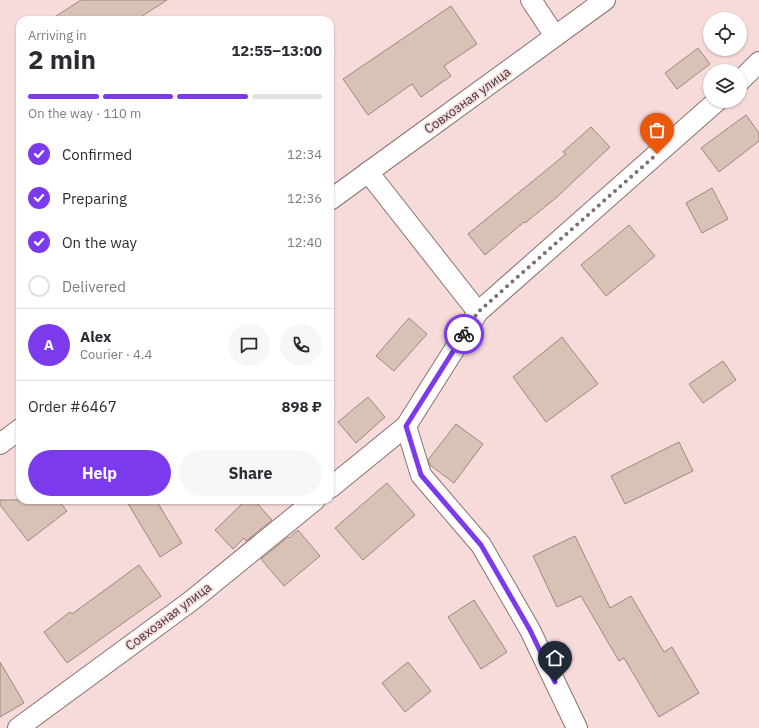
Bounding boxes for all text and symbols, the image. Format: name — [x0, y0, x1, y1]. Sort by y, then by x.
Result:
map controls — [703, 12, 747, 108]
button: locate — [703, 12, 747, 56]
text: Arriving in — [28, 27, 87, 44]
text: 12:55–13:00 — [231, 41, 322, 60]
text: 2 min — [28, 42, 96, 76]
street label: Совхозная улица — [421, 63, 514, 138]
button: layers — [703, 64, 747, 108]
text: On the way · 110 m — [28, 105, 141, 122]
pin — [640, 113, 674, 154]
icon: bag — [646, 119, 668, 141]
icon: check — [28, 143, 50, 165]
text: Confirmed — [62, 145, 132, 164]
text: 12:34 — [287, 146, 322, 163]
icon: check — [28, 187, 50, 209]
text: Preparing — [62, 189, 127, 208]
text: 12:36 — [287, 190, 322, 207]
icon: check — [28, 231, 50, 253]
text: On the way — [62, 233, 137, 252]
text: 12:40 — [287, 234, 322, 251]
text: Delivered — [62, 277, 126, 296]
courier — [444, 314, 484, 354]
icon: bike — [453, 323, 475, 345]
button: chat — [228, 324, 270, 366]
button: phone — [280, 324, 322, 366]
text: Alex — [80, 327, 111, 346]
text: A — [44, 335, 54, 354]
text: Courier · 4.4 — [80, 346, 152, 363]
text: Order #6467 — [28, 397, 117, 416]
text: 898 ₽ — [282, 397, 322, 416]
button: Help — [28, 450, 171, 496]
button: Share — [179, 450, 322, 496]
street label: Совхозная улица — [122, 579, 215, 654]
pin — [538, 641, 572, 682]
icon: home — [544, 647, 566, 669]

